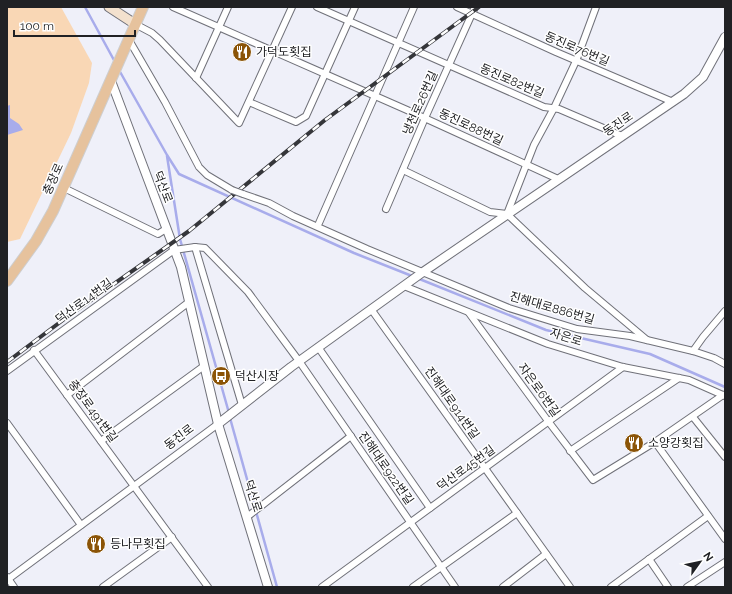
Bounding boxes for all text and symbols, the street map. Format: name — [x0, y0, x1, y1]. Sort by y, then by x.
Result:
scale bar — [14, 12, 135, 38]
text: 100 m — [20, 19, 54, 33]
street label: 동진로76번길 — [543, 29, 611, 69]
restaurant icon: 가덕도횟집 — [231, 41, 253, 63]
place label: 가덕도횟집 — [256, 45, 311, 59]
street label: 동진로82번길 — [478, 61, 546, 101]
street label: 냉천로26번길 — [400, 69, 440, 137]
street label: 동진로88번길 — [437, 106, 505, 148]
street label: 동진로 — [600, 109, 636, 139]
street label: 충장로 — [40, 161, 66, 197]
street label: 덕산로 — [151, 169, 175, 205]
street label: 덕산로14번길 — [53, 276, 115, 326]
street label: 진해대로886번길 — [508, 289, 596, 327]
street label: 자은로 — [548, 325, 584, 349]
street label: 자은로6번길 — [515, 361, 563, 419]
street label: 진해대로914번길 — [422, 364, 482, 442]
bus stop icon: 덕산시장 — [210, 365, 232, 387]
place label: 덕산시장 — [235, 369, 279, 383]
street label: 충장로491번길 — [66, 377, 120, 445]
street label: 동진로 — [162, 421, 196, 453]
street label: 진해대로922번길 — [356, 429, 416, 507]
restaurant icon: 소양강횟집 — [623, 432, 645, 454]
place label: 소양강횟집 — [648, 436, 703, 450]
street label: 덕산로45번길 — [434, 442, 498, 494]
street label: 덕산로 — [241, 478, 265, 514]
restaurant icon: 등나무횟집 — [85, 533, 107, 555]
place label: 등나무횟집 — [110, 537, 165, 551]
north arrow — [680, 542, 720, 582]
text: N — [700, 550, 716, 564]

